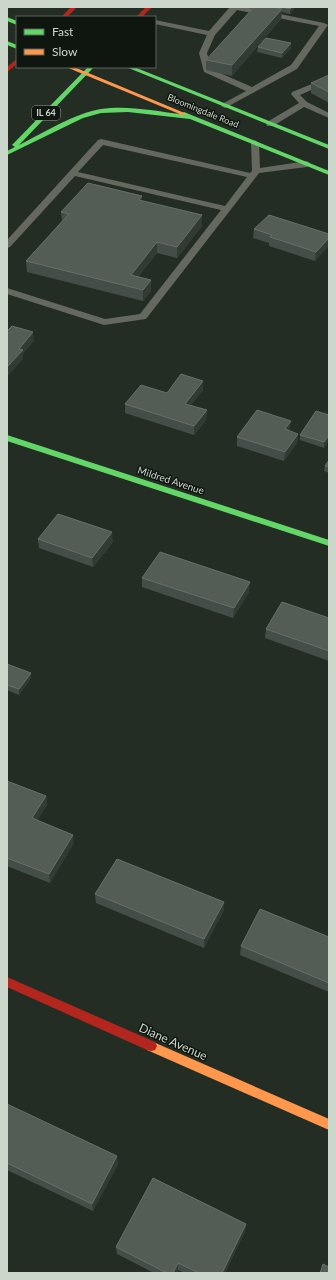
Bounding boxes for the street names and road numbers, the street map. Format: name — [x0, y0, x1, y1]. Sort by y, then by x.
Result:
street label: Bloomingdale Road — [166, 91, 240, 130]
road number: IL 64 — [32, 106, 60, 120]
street label: Mildred Avenue — [136, 464, 206, 496]
street label: Diane Avenue — [137, 1020, 210, 1063]

